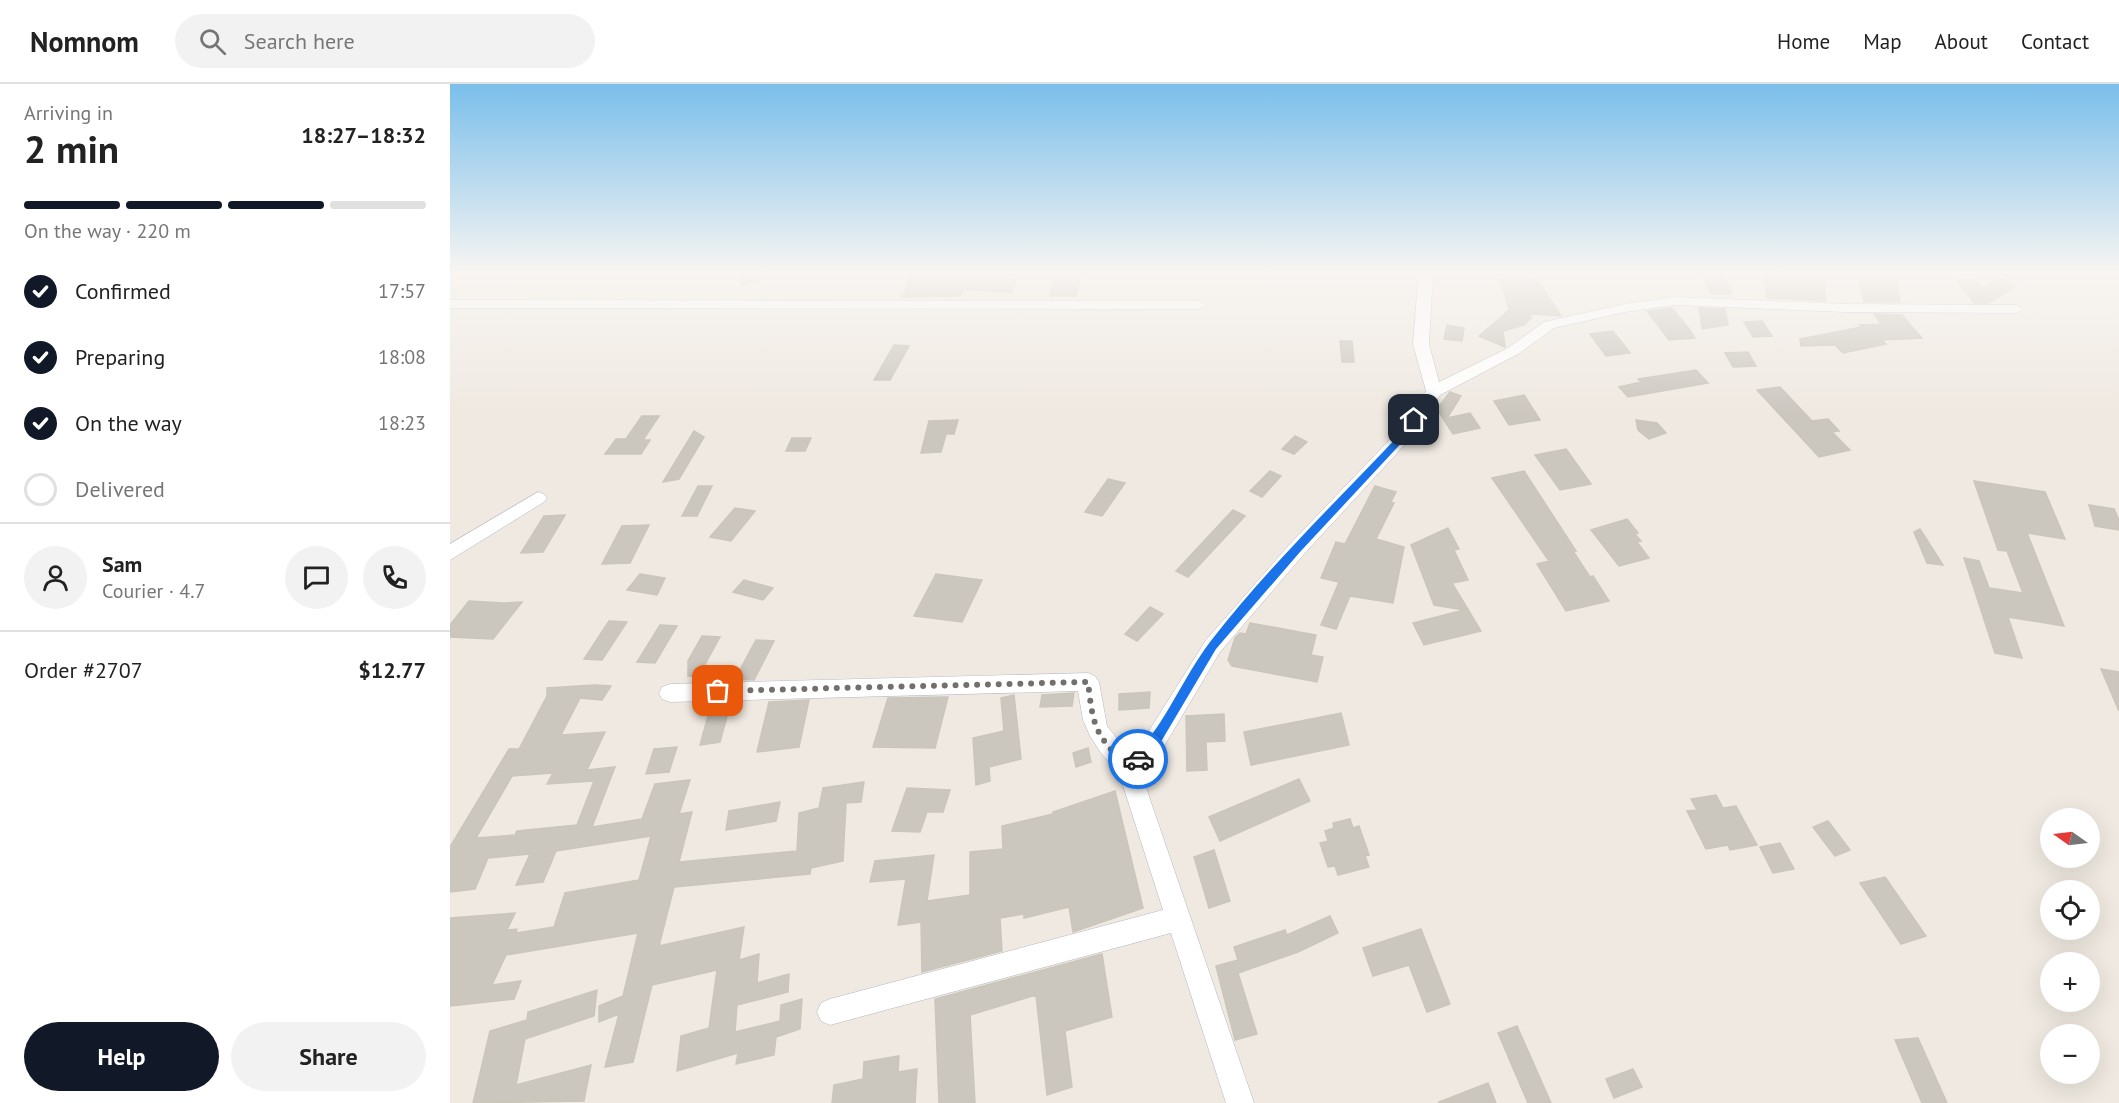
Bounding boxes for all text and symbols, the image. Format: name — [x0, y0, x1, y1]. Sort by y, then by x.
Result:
search box — [175, 14, 595, 68]
text: Nomnom — [30, 23, 139, 60]
icon: search — [196, 25, 229, 58]
text: Search here — [244, 27, 355, 55]
text: Home — [1777, 28, 1830, 55]
text: Map — [1863, 28, 1902, 55]
text: About — [1935, 28, 1988, 55]
text: Contact — [2021, 28, 2089, 55]
text: Arriving in — [24, 100, 113, 126]
text: 18:27–18:32 — [301, 121, 426, 149]
text: 2 min — [24, 123, 119, 174]
text: On the way · 220 m — [24, 218, 191, 244]
icon: check — [24, 275, 57, 308]
text: Confirmed — [75, 277, 171, 305]
text: 17:57 — [378, 278, 426, 304]
icon: check — [24, 341, 57, 374]
text: Preparing — [75, 343, 165, 371]
text: 18:08 — [378, 344, 426, 370]
pin — [1388, 394, 1439, 445]
icon: home — [1397, 403, 1430, 436]
icon: check — [24, 407, 57, 440]
text: On the way — [75, 409, 182, 437]
text: 18:23 — [378, 410, 426, 436]
text: Delivered — [75, 475, 165, 503]
button: person — [24, 546, 87, 609]
button: chat — [285, 546, 348, 609]
button: phone — [363, 546, 426, 609]
text: Sam — [102, 550, 142, 578]
text: Courier · 4.7 — [102, 578, 205, 604]
text: Order #2707 — [24, 656, 143, 684]
text: $12.77 — [358, 656, 426, 684]
pin — [692, 665, 743, 716]
icon: bag — [701, 674, 734, 707]
courier — [1108, 729, 1168, 789]
icon: car — [1122, 743, 1155, 776]
north arrow — [2040, 808, 2100, 868]
map controls — [2040, 808, 2100, 1084]
button: locate — [2040, 880, 2100, 940]
button: + — [2040, 952, 2100, 1012]
button: Help — [24, 1022, 219, 1091]
button: Share — [231, 1022, 426, 1091]
button: − — [2040, 1024, 2100, 1084]

